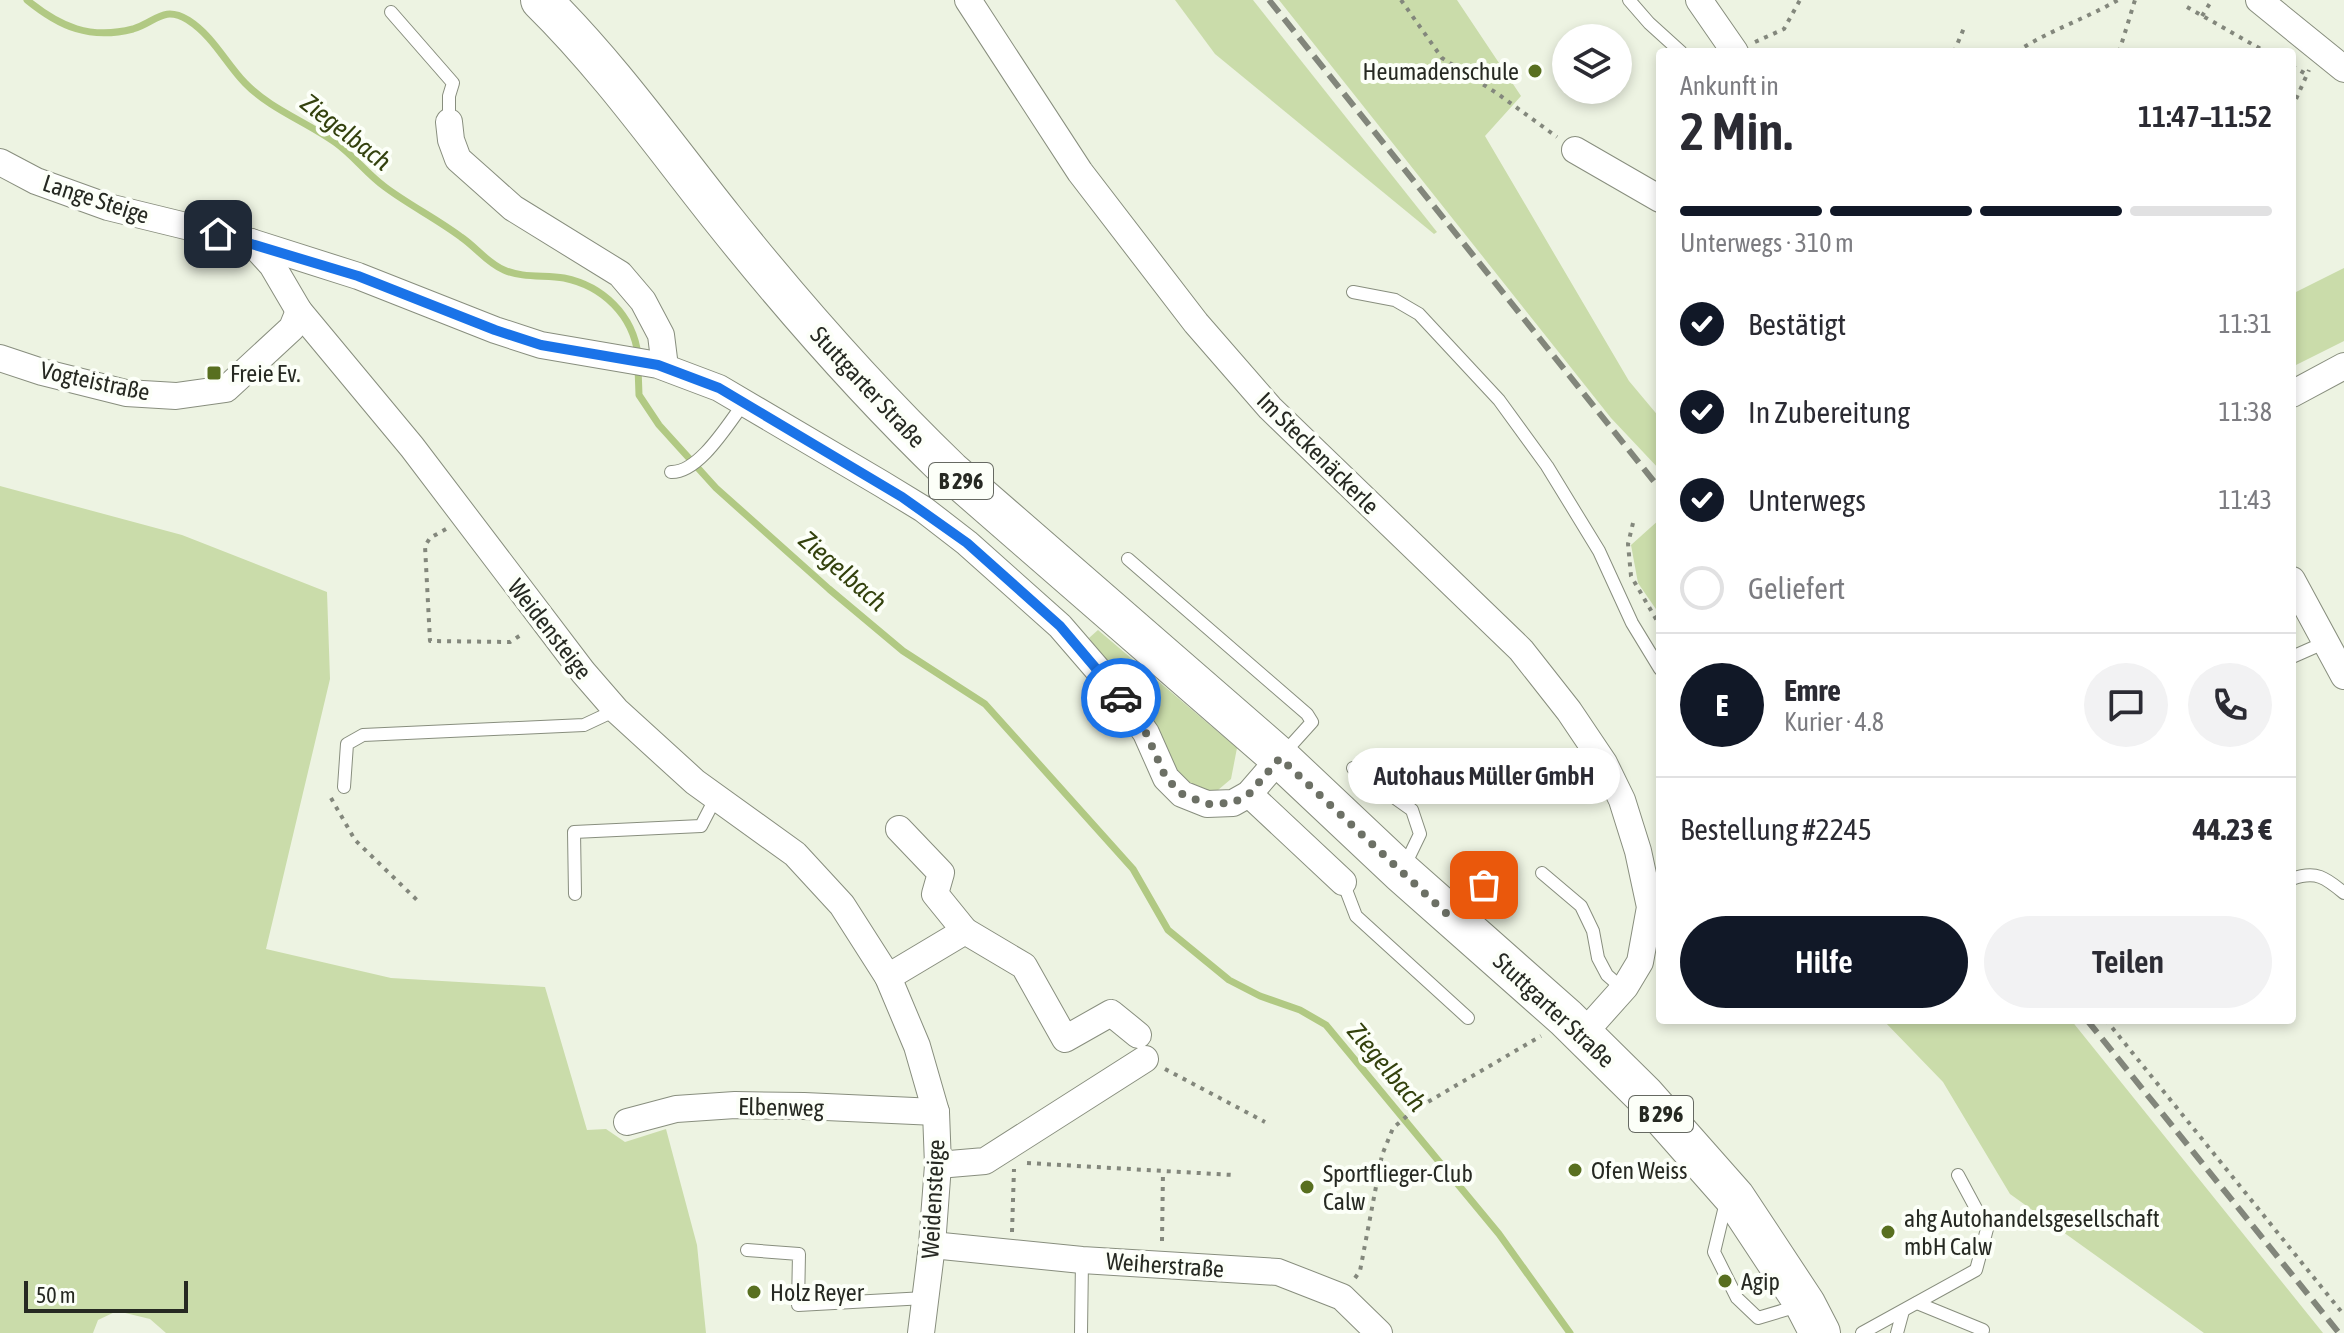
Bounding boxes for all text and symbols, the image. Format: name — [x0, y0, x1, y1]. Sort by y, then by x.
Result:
map controls — [1552, 24, 1632, 104]
button: layers — [1552, 24, 1632, 104]
place label: Heumadenschule — [1363, 58, 1519, 85]
marker: Heumadenschule — [1526, 62, 1544, 80]
text: Ankunft in — [1680, 71, 1779, 101]
water label: Ziegelbach — [295, 88, 397, 177]
text: 11:47–11:52 — [2138, 99, 2272, 133]
text: 2 Min. — [1680, 101, 1793, 161]
street label: Lange Steige — [40, 169, 152, 229]
pin — [184, 200, 252, 268]
icon: home — [196, 212, 240, 256]
text: Unterwegs · 310 m — [1680, 228, 1854, 258]
icon: check — [1680, 302, 1724, 346]
text: Bestätigt — [1748, 307, 1846, 341]
text: 11:31 — [2218, 309, 2272, 339]
street label: Stuttgarter Straße — [805, 321, 931, 453]
street label: Vogteistraße — [38, 356, 152, 406]
place label: Freie Ev. — [230, 360, 301, 387]
marker: Freie Ev. — [205, 364, 223, 382]
street label: Im Steckenäckerle — [1252, 387, 1384, 519]
icon: check — [1680, 390, 1724, 434]
text: In Zubereitung — [1748, 395, 1910, 429]
text: 11:38 — [2218, 397, 2272, 427]
road number: B 296 — [929, 463, 993, 499]
icon: check — [1680, 478, 1724, 522]
text: Unterwegs — [1748, 483, 1866, 517]
text: 11:43 — [2218, 485, 2272, 515]
water label: Ziegelbach — [793, 525, 893, 617]
text: Geliefert — [1748, 571, 1845, 605]
street label: Weidensteige — [503, 574, 597, 684]
courier — [1081, 658, 1161, 738]
button: chat — [2084, 663, 2168, 747]
button: phone — [2188, 663, 2272, 747]
text: Emre — [1784, 673, 1841, 707]
icon: car — [1099, 676, 1143, 720]
text: E — [1716, 688, 1728, 722]
text: Kurier · 4.8 — [1784, 707, 1884, 737]
callout: Autohaus Müller GmbH — [1348, 749, 1620, 805]
text: Autohaus Müller GmbH — [1373, 761, 1595, 791]
text: Bestellung #2245 — [1680, 812, 1872, 846]
text: 44.23 € — [2193, 812, 2272, 846]
pin — [1450, 851, 1518, 919]
icon: bag — [1462, 863, 1506, 907]
button: Hilfe — [1680, 916, 1968, 1008]
button: Teilen — [1984, 916, 2272, 1008]
street label: Stuttgarter Straße — [1488, 947, 1620, 1073]
water label: Ziegelbach — [1341, 1017, 1433, 1118]
street label: Elbenweg — [738, 1093, 825, 1121]
road number: B 296 — [1629, 1096, 1693, 1132]
street label: Weidensteige — [916, 1139, 950, 1259]
place label: Ofen Weiss — [1591, 1157, 1688, 1184]
place label: Sportflieger-Club Calw — [1323, 1160, 1473, 1215]
marker: Ofen Weiss — [1566, 1161, 1584, 1179]
marker: Sportflieger-Club Calw — [1298, 1178, 1316, 1196]
place label: ahg Autohandelsgesellschaft mbH Calw — [1904, 1205, 2160, 1260]
marker: ahg Autohandelsgesellschaft mbH Calw — [1879, 1223, 1897, 1241]
street label: Weiherstraße — [1105, 1247, 1225, 1283]
place label: Agip — [1741, 1268, 1780, 1295]
marker: Agip — [1716, 1272, 1734, 1290]
scale bar — [24, 1277, 188, 1313]
place label: Holz Reyer — [770, 1279, 865, 1306]
text: 50 m — [36, 1282, 76, 1308]
marker: Holz Reyer — [745, 1283, 763, 1301]

